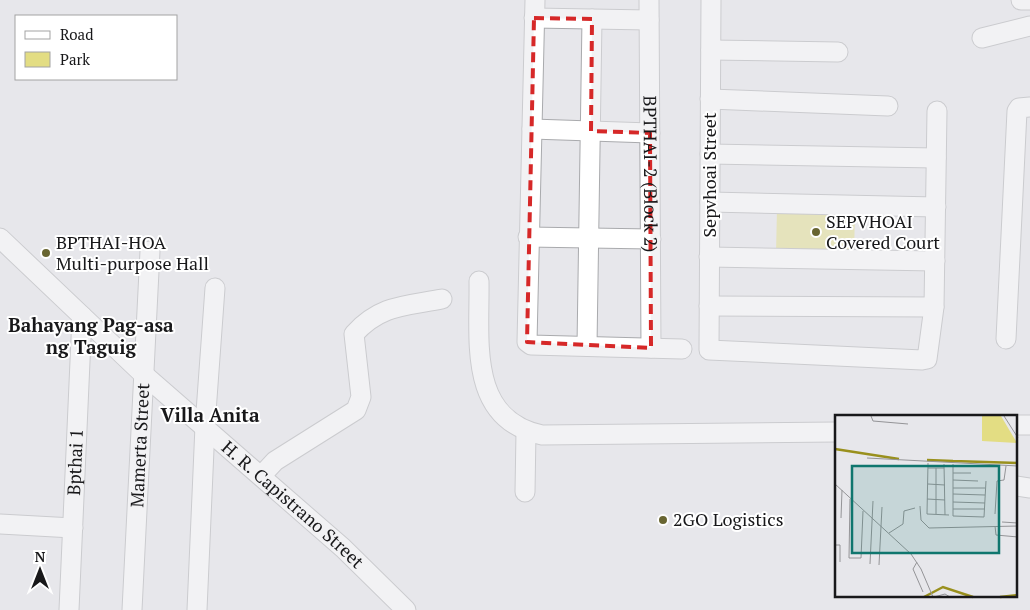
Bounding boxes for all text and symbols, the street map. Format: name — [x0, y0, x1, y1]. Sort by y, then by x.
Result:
legend — [15, 15, 178, 80]
text: Road — [60, 24, 93, 44]
text: Park — [60, 49, 90, 69]
street label: BPTHAI-2 (Block 2) — [639, 95, 663, 252]
street label: Sepvhoai Street — [697, 112, 721, 238]
place label: SEPVHOAI Covered Court — [826, 209, 940, 254]
marker: SEPVHOAI Covered Court — [810, 226, 822, 238]
place label: BPTHAI-HOA Multi-purpose Hall — [56, 230, 209, 275]
marker: BPTHAI-HOA Multi-purpose Hall — [40, 247, 52, 259]
district label: Bahayang Pag-asa ng Taguig — [8, 312, 174, 359]
street label: Mamerta Street — [124, 382, 154, 508]
district label: Villa Anita — [161, 402, 260, 427]
inset map — [835, 415, 1018, 598]
street label: Bpthai 1 — [61, 428, 88, 496]
street label: H. R. Capistrano Street — [217, 435, 370, 573]
place label: 2GO Logistics — [673, 507, 783, 531]
marker: 2GO Logistics — [657, 514, 669, 526]
north arrow — [15, 545, 65, 595]
text: N — [35, 547, 46, 566]

